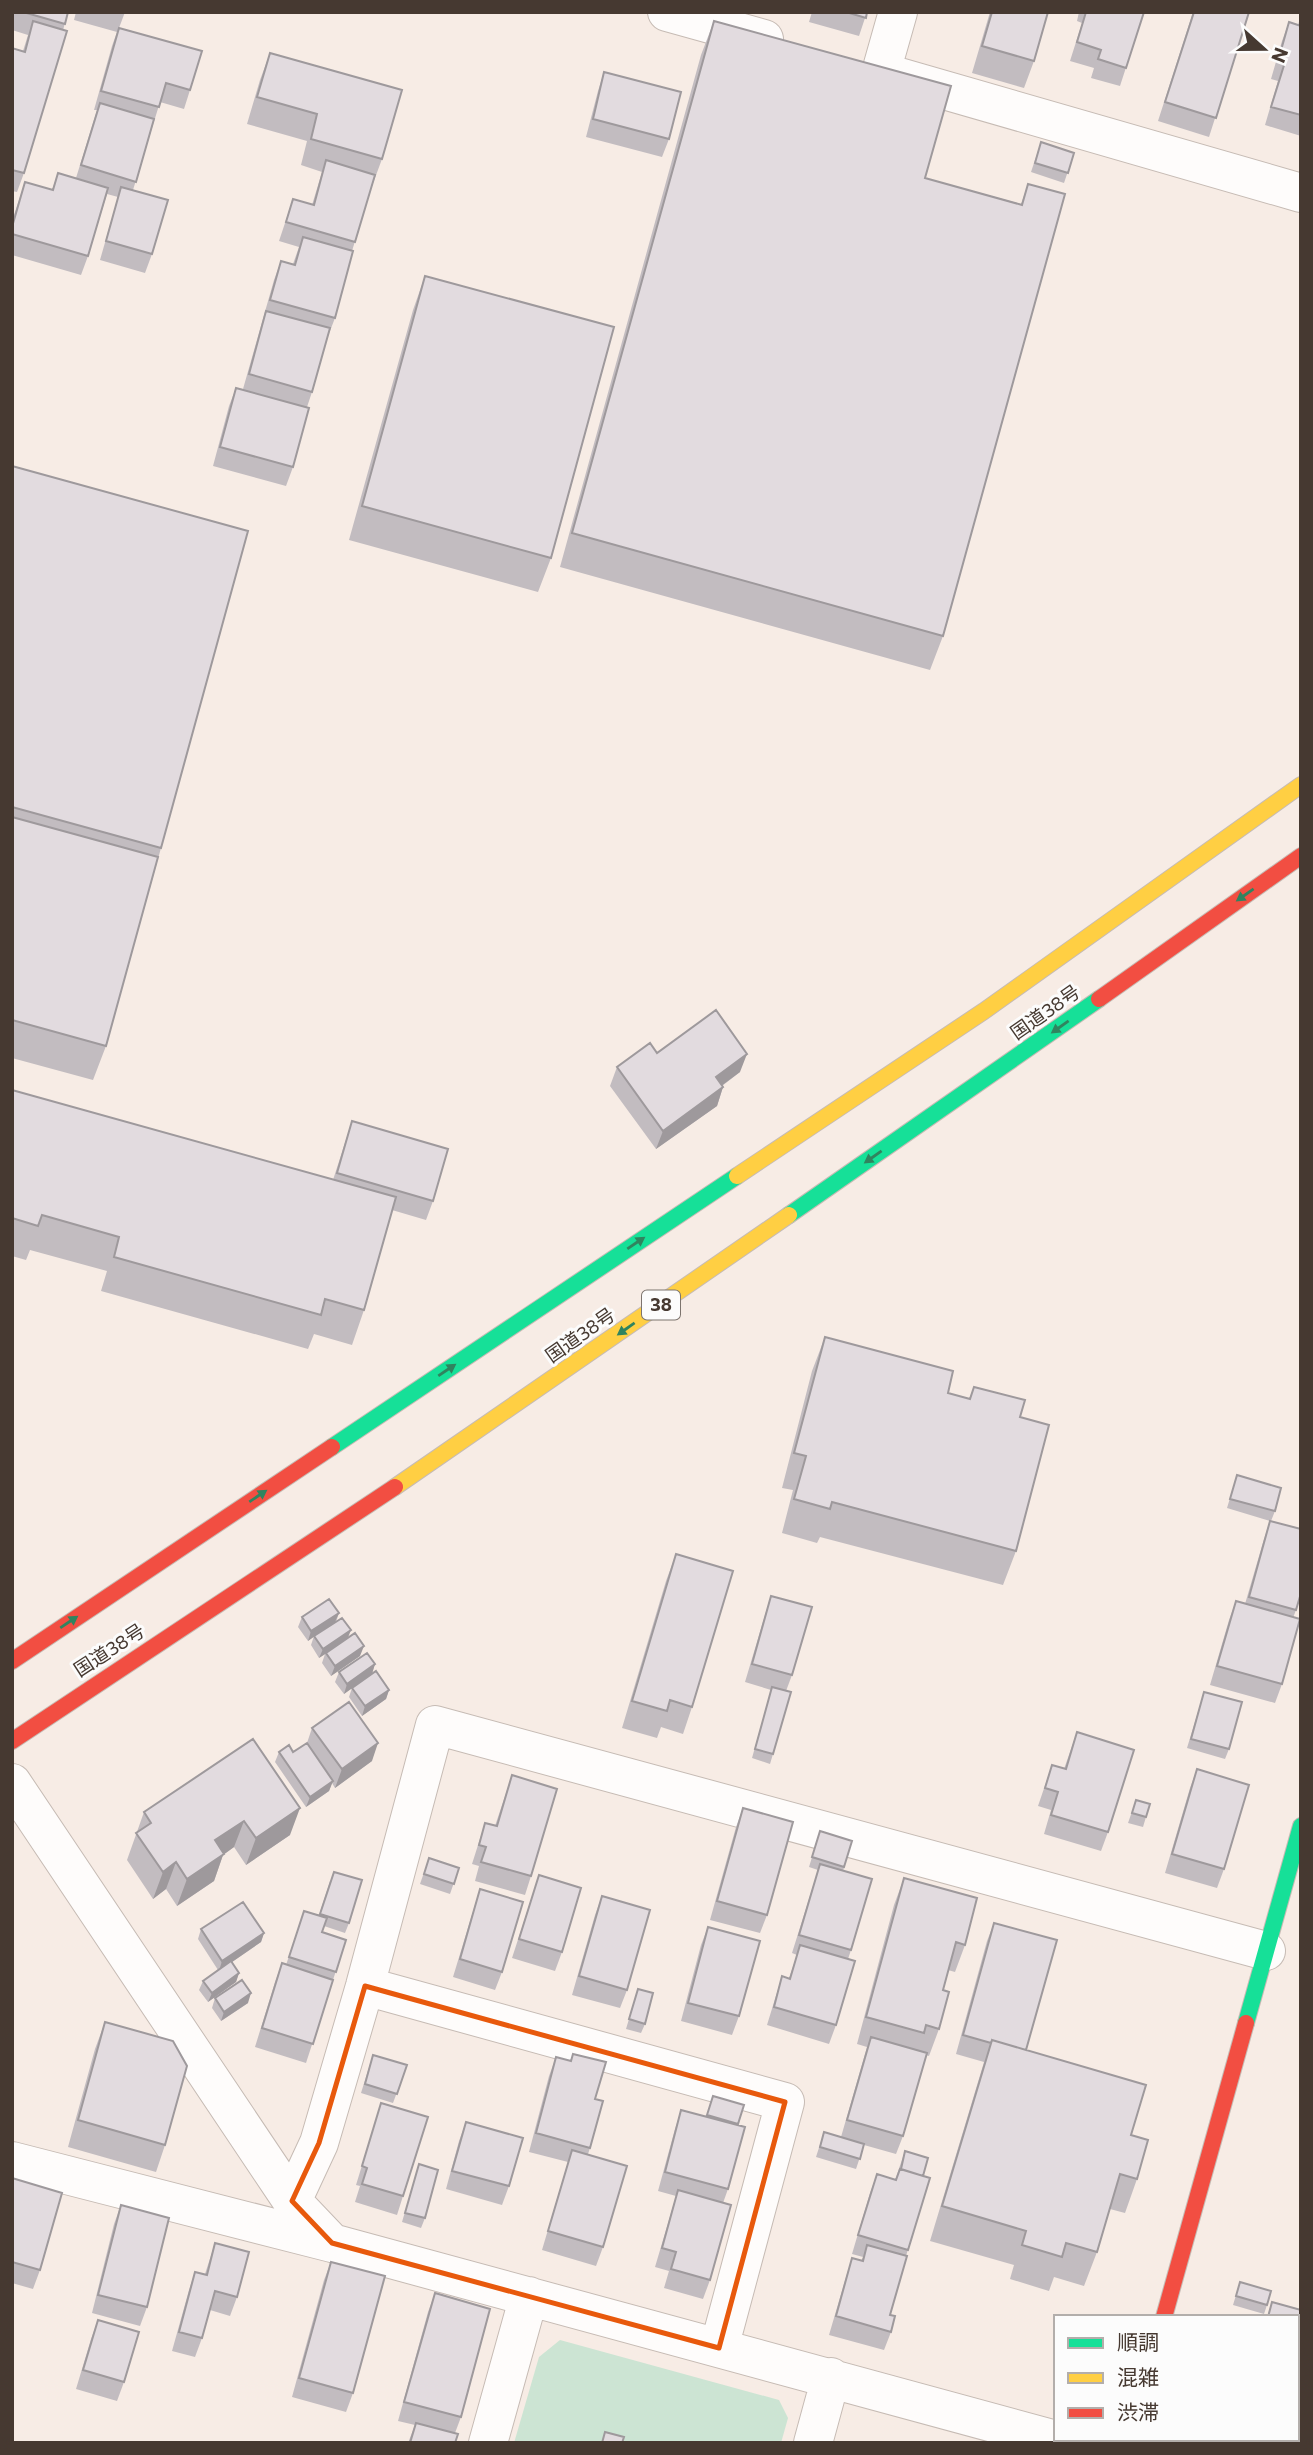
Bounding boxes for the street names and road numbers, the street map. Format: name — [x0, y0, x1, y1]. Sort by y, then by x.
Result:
street label: 国道38号 — [1006, 979, 1084, 1044]
road number: 38 — [642, 1290, 680, 1320]
street label: 国道38号 — [541, 1302, 619, 1367]
street label: 国道38号 — [69, 1618, 148, 1681]

